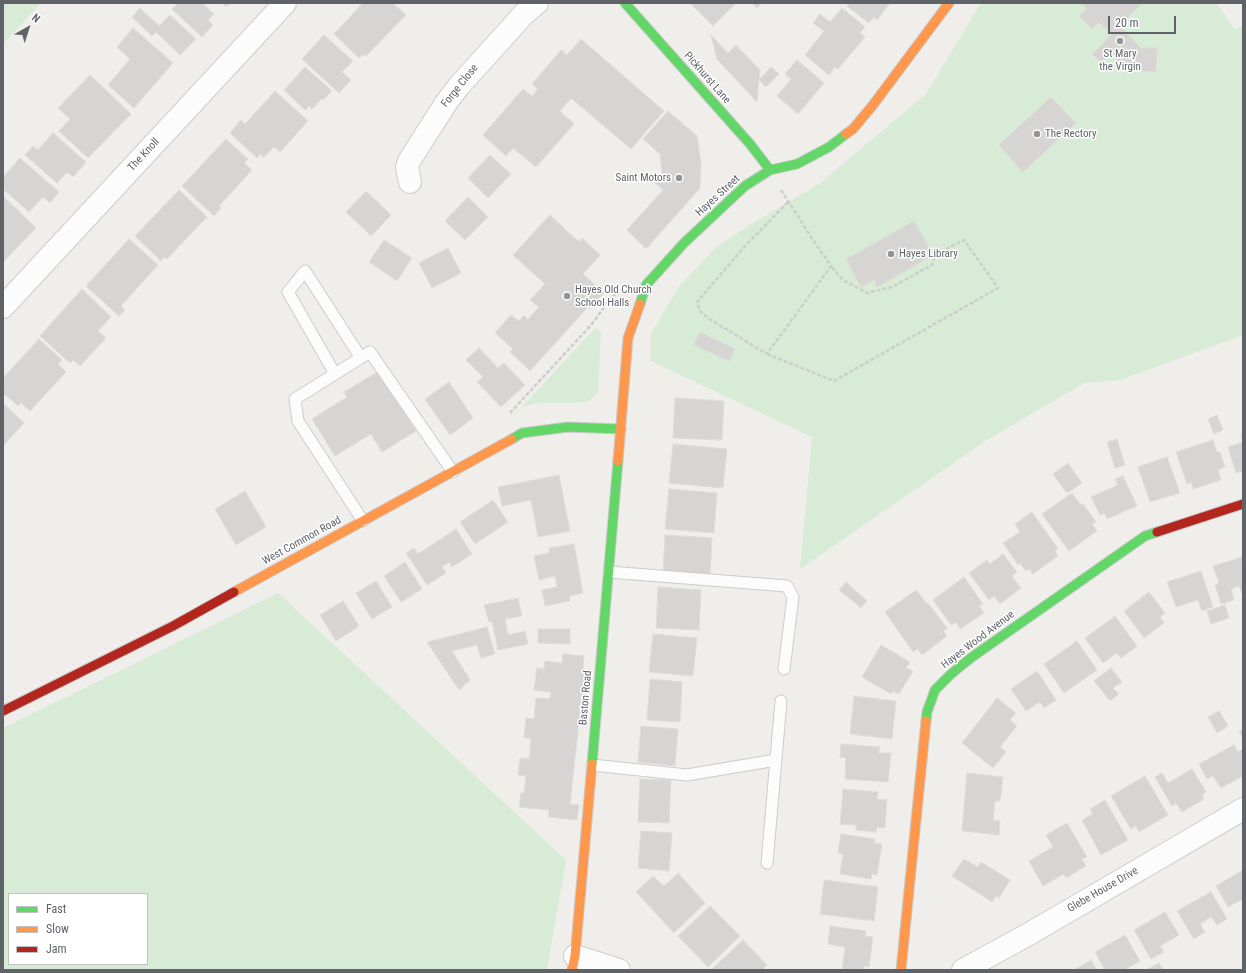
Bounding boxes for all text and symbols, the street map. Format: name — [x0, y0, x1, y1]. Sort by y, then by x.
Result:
north arrow — [8, 8, 48, 48]
scale bar — [1110, 8, 1178, 34]
text: N — [29, 11, 43, 25]
text: 20 m — [1115, 16, 1139, 30]
marker: St Mary the Virgin — [1115, 36, 1125, 46]
place label: St Mary the Virgin — [1099, 47, 1141, 73]
street label: Pickhurst Lane — [681, 49, 733, 107]
street label: Forge Close — [439, 62, 481, 110]
place label: The Rectory — [1045, 127, 1096, 141]
marker: The Rectory — [1032, 129, 1042, 139]
street label: The Knoll — [125, 136, 163, 174]
place label: Saint Motors — [616, 171, 671, 185]
marker: Saint Motors — [674, 173, 684, 183]
street label: Hayes Street — [693, 173, 743, 219]
place label: Hayes Library — [899, 247, 958, 261]
marker: Hayes Library — [886, 249, 896, 259]
place label: Hayes Old Church School Halls — [575, 283, 652, 309]
marker: Hayes Old Church School Halls — [562, 291, 572, 301]
street label: West Common Road — [260, 514, 344, 568]
street label: Hayes Wood Avenue — [939, 608, 1017, 672]
street label: Baston Road — [577, 670, 595, 726]
street label: Glebe House Drive — [1065, 864, 1141, 916]
legend — [8, 893, 148, 965]
text: Fast — [46, 902, 66, 916]
text: Slow — [46, 922, 69, 936]
text: Jam — [46, 942, 67, 956]

